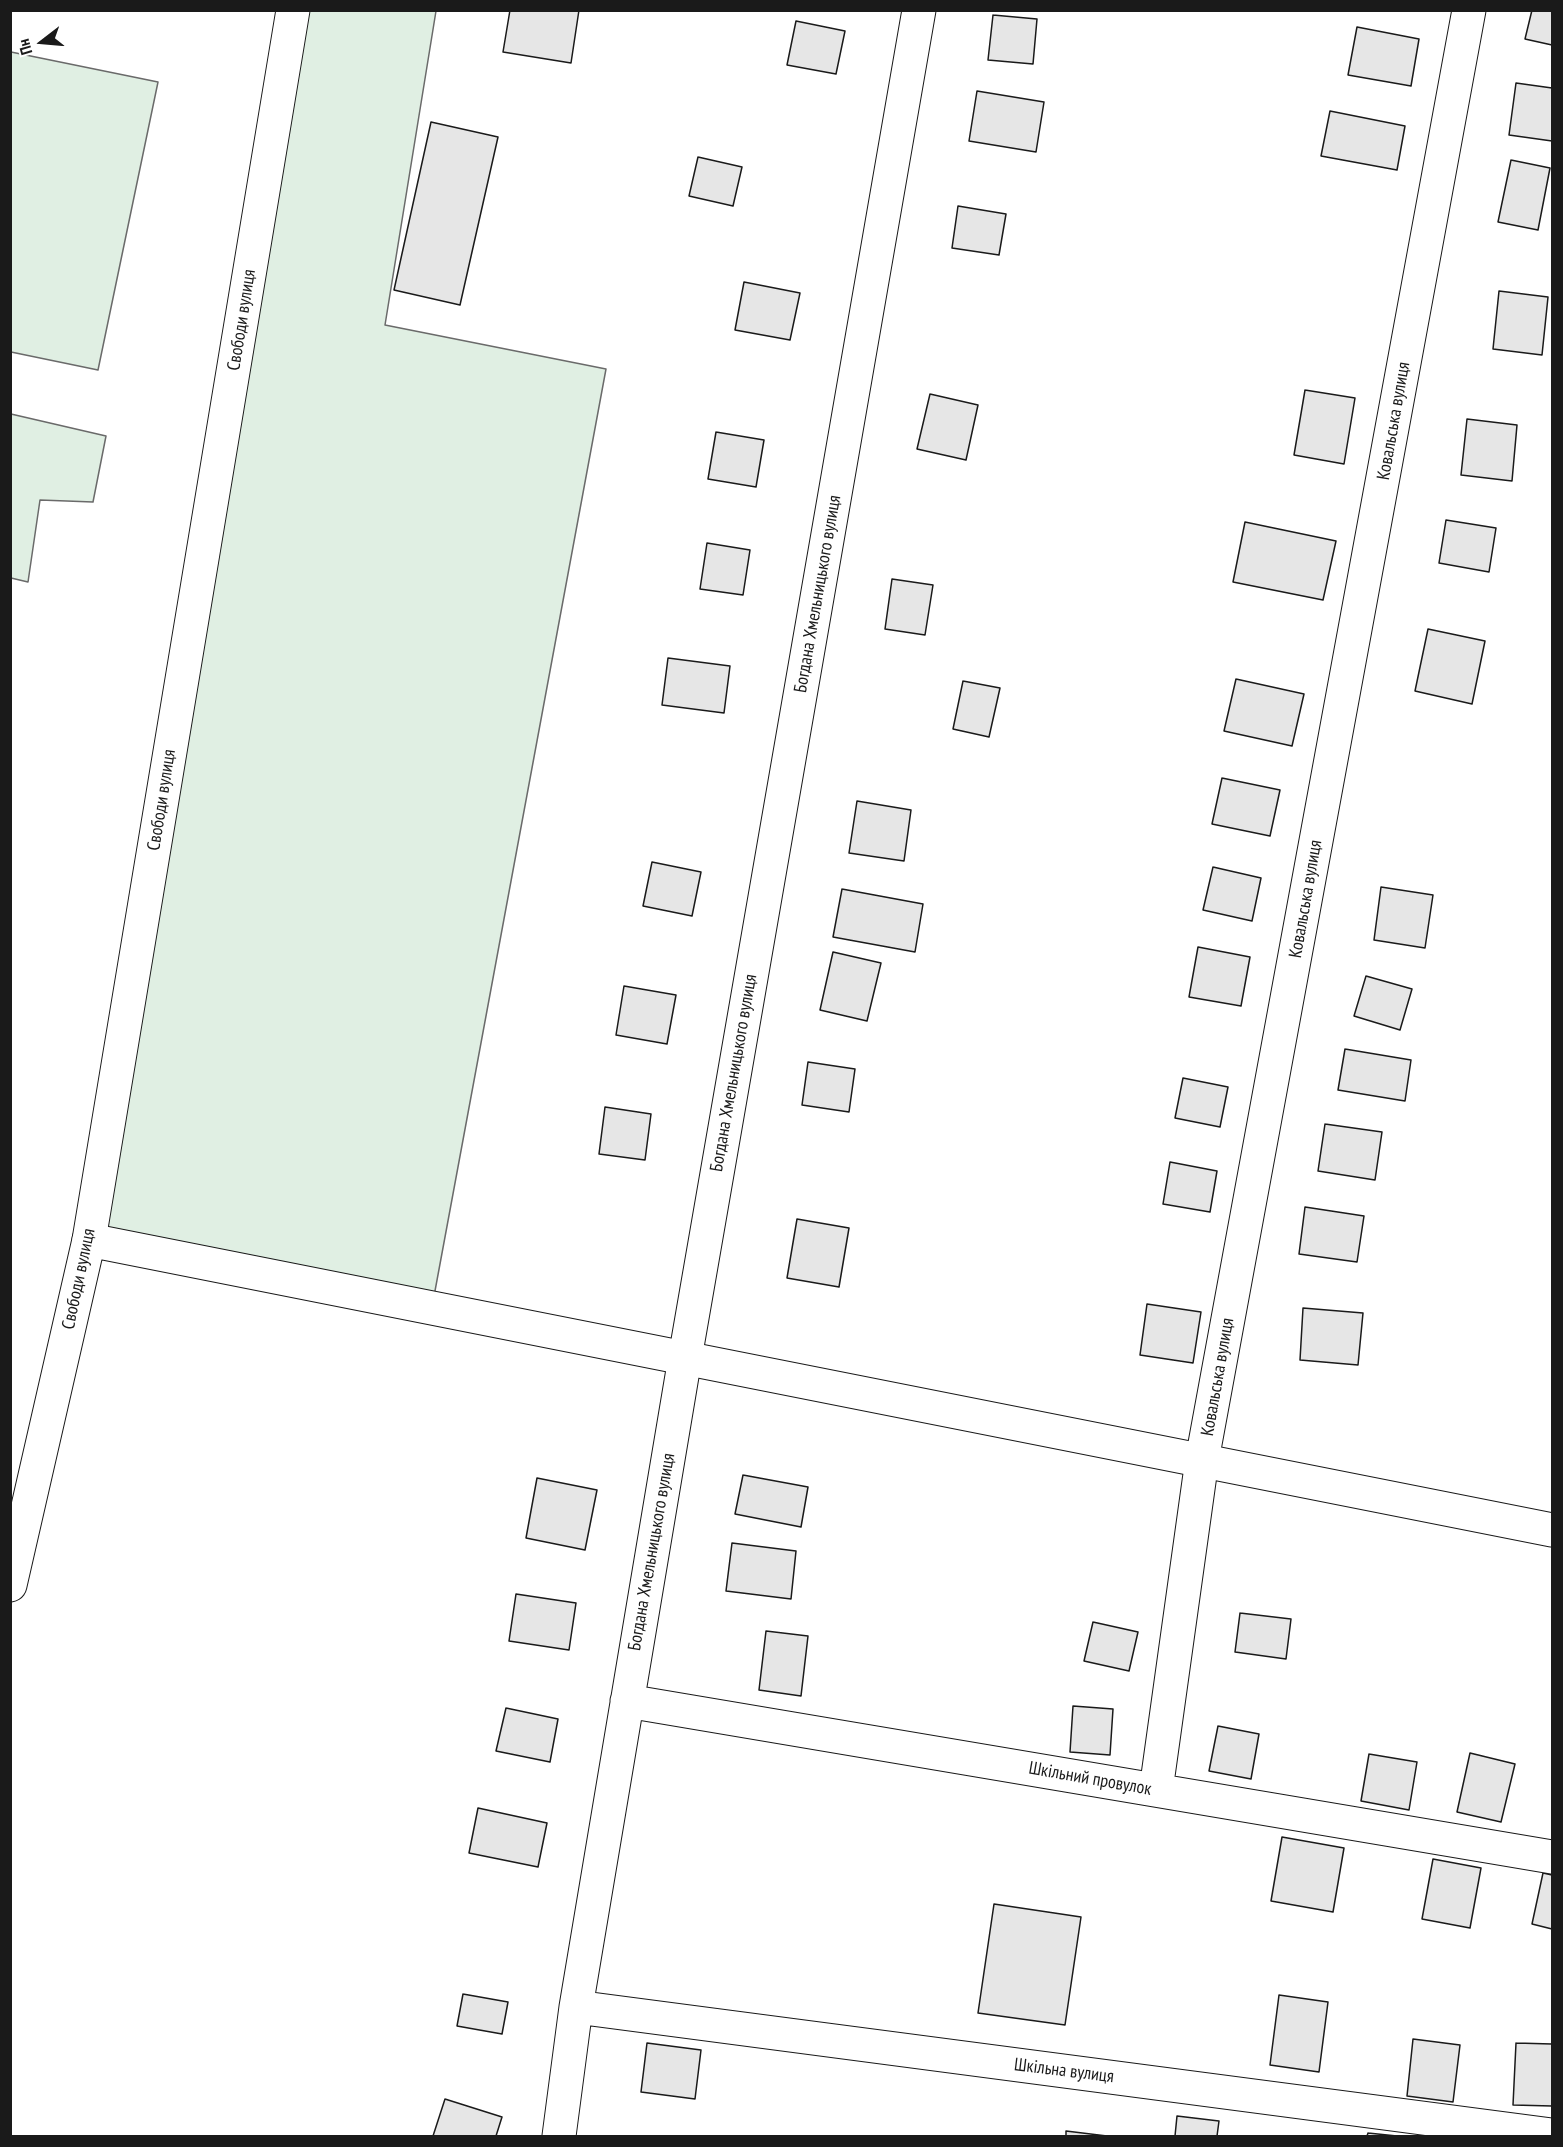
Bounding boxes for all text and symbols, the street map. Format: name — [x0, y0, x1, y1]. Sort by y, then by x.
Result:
north arrow — [12, 12, 72, 72]
text: Пн — [13, 37, 36, 57]
street label: Свободи вулиця — [223, 268, 261, 372]
street label: Ковальська вулиця — [1373, 360, 1415, 482]
street label: Богдана Хмельницького вулиця — [790, 494, 846, 694]
street label: Свободи вулиця — [143, 748, 181, 852]
street label: Ковальська вулиця — [1285, 838, 1327, 960]
street label: Богдана Хмельницького вулиця — [706, 973, 762, 1173]
street label: Свободи вулиця — [58, 1227, 100, 1331]
street label: Ковальська вулиця — [1197, 1316, 1239, 1438]
street label: Богдана Хмельницького вулиця — [624, 1452, 680, 1652]
street label: Шкільний провулок — [1027, 1758, 1153, 1800]
street label: Шкільна вулиця — [1013, 2054, 1115, 2088]

